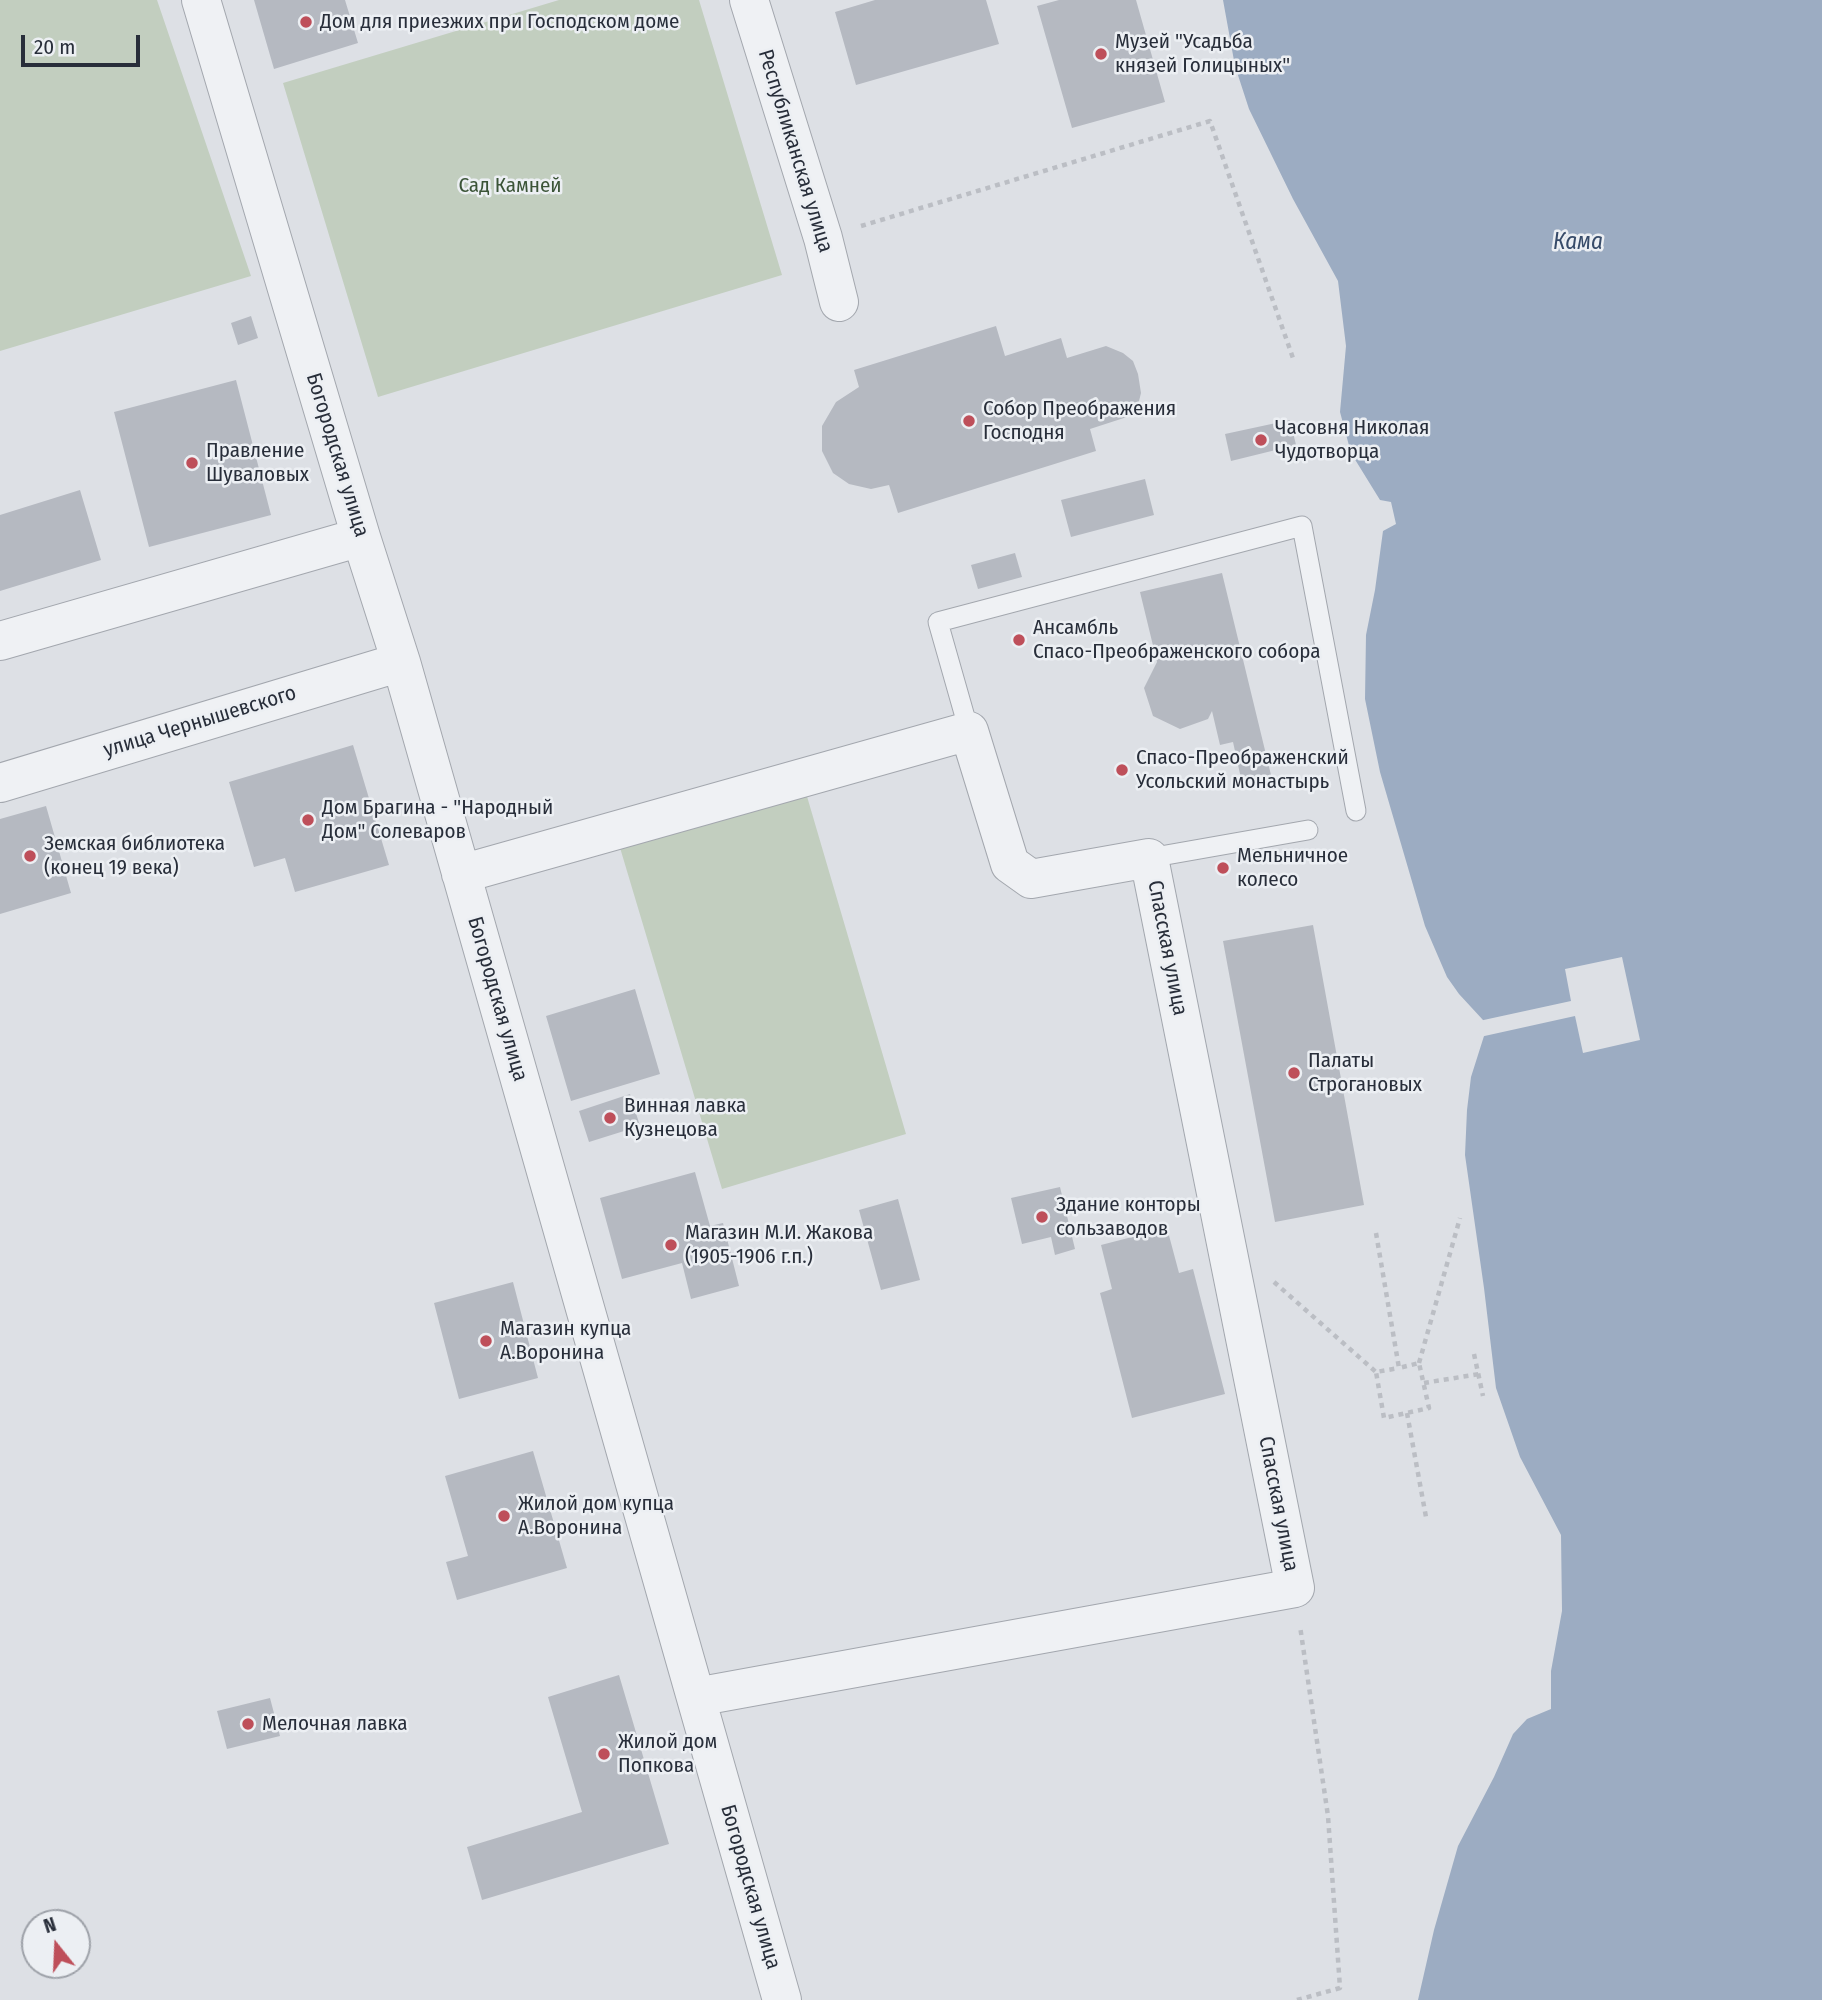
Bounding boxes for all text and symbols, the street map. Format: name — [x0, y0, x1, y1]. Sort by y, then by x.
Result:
place label: Дом для приезжих при Господском доме — [320, 9, 679, 35]
marker: Дом для приезжих при Господском доме — [298, 14, 314, 30]
scale bar — [24, 21, 144, 65]
place label: Музей "Усадьба князей Голицыных" — [1115, 29, 1290, 79]
text: 20 m — [34, 34, 75, 60]
marker: Музей "Усадьба князей Голицыных" — [1093, 46, 1109, 62]
street label: Республиканская улица — [752, 47, 838, 255]
park label: Сад Камней — [458, 173, 562, 199]
water label: Кама — [1553, 229, 1603, 257]
street label: Богородская улица — [300, 370, 374, 540]
place label: Собор Преображения Господня — [983, 396, 1176, 446]
marker: Собор Преображения Господня — [961, 413, 977, 429]
place label: Часовня Николая Чудотворца — [1275, 415, 1430, 465]
marker: Часовня Николая Чудотворца — [1253, 432, 1269, 448]
place label: Правление Шуваловых — [206, 438, 309, 488]
marker: Правление Шуваловых — [184, 455, 200, 471]
place label: Ансамбль Спасо-Преображенского собора — [1033, 615, 1321, 665]
marker: Ансамбль Спасо-Преображенского собора — [1011, 632, 1027, 648]
street label: улица Чернышевского — [101, 681, 299, 763]
place label: Спасо-Преображенский Усольский монастырь — [1136, 745, 1349, 795]
marker: Спасо-Преображенский Усольский монастырь — [1114, 762, 1130, 778]
place label: Дом Брагина - "Народный Дом" Солеваров — [322, 795, 553, 845]
marker: Дом Брагина - "Народный Дом" Солеваров — [300, 812, 316, 828]
place label: Земская библиотека (конец 19 века) — [44, 831, 225, 881]
place label: Мельничное колесо — [1237, 843, 1348, 893]
marker: Земская библиотека (конец 19 века) — [22, 848, 38, 864]
marker: Мельничное колесо — [1215, 860, 1231, 876]
street label: Спасская улица — [1142, 878, 1192, 1018]
street label: Богородская улица — [461, 914, 533, 1084]
place label: Палаты Строгановых — [1308, 1048, 1422, 1098]
marker: Палаты Строгановых — [1286, 1065, 1302, 1081]
place label: Винная лавка Кузнецова — [624, 1093, 746, 1143]
marker: Винная лавка Кузнецова — [602, 1110, 618, 1126]
place label: Здание конторы сользаводов — [1056, 1192, 1201, 1242]
marker: Здание конторы сользаводов — [1034, 1209, 1050, 1225]
place label: Магазин М.И. Жакова (1905-1906 г.п.) — [685, 1220, 873, 1270]
marker: Магазин М.И. Жакова (1905-1906 г.п.) — [663, 1237, 679, 1253]
place label: Магазин купца А.Воронина — [500, 1316, 631, 1366]
marker: Магазин купца А.Воронина — [478, 1333, 494, 1349]
street label: Спасская улица — [1253, 1434, 1303, 1574]
place label: Жилой дом купца А.Воронина — [518, 1491, 674, 1541]
marker: Жилой дом купца А.Воронина — [496, 1508, 512, 1524]
place label: Мелочная лавка — [262, 1711, 408, 1737]
marker: Мелочная лавка — [240, 1716, 256, 1732]
place label: Жилой дом Попкова — [618, 1729, 717, 1779]
marker: Жилой дом Попкова — [596, 1746, 612, 1762]
street label: Богородская улица — [714, 1802, 786, 1972]
north arrow — [21, 1909, 91, 1979]
text: N — [41, 1913, 59, 1938]

